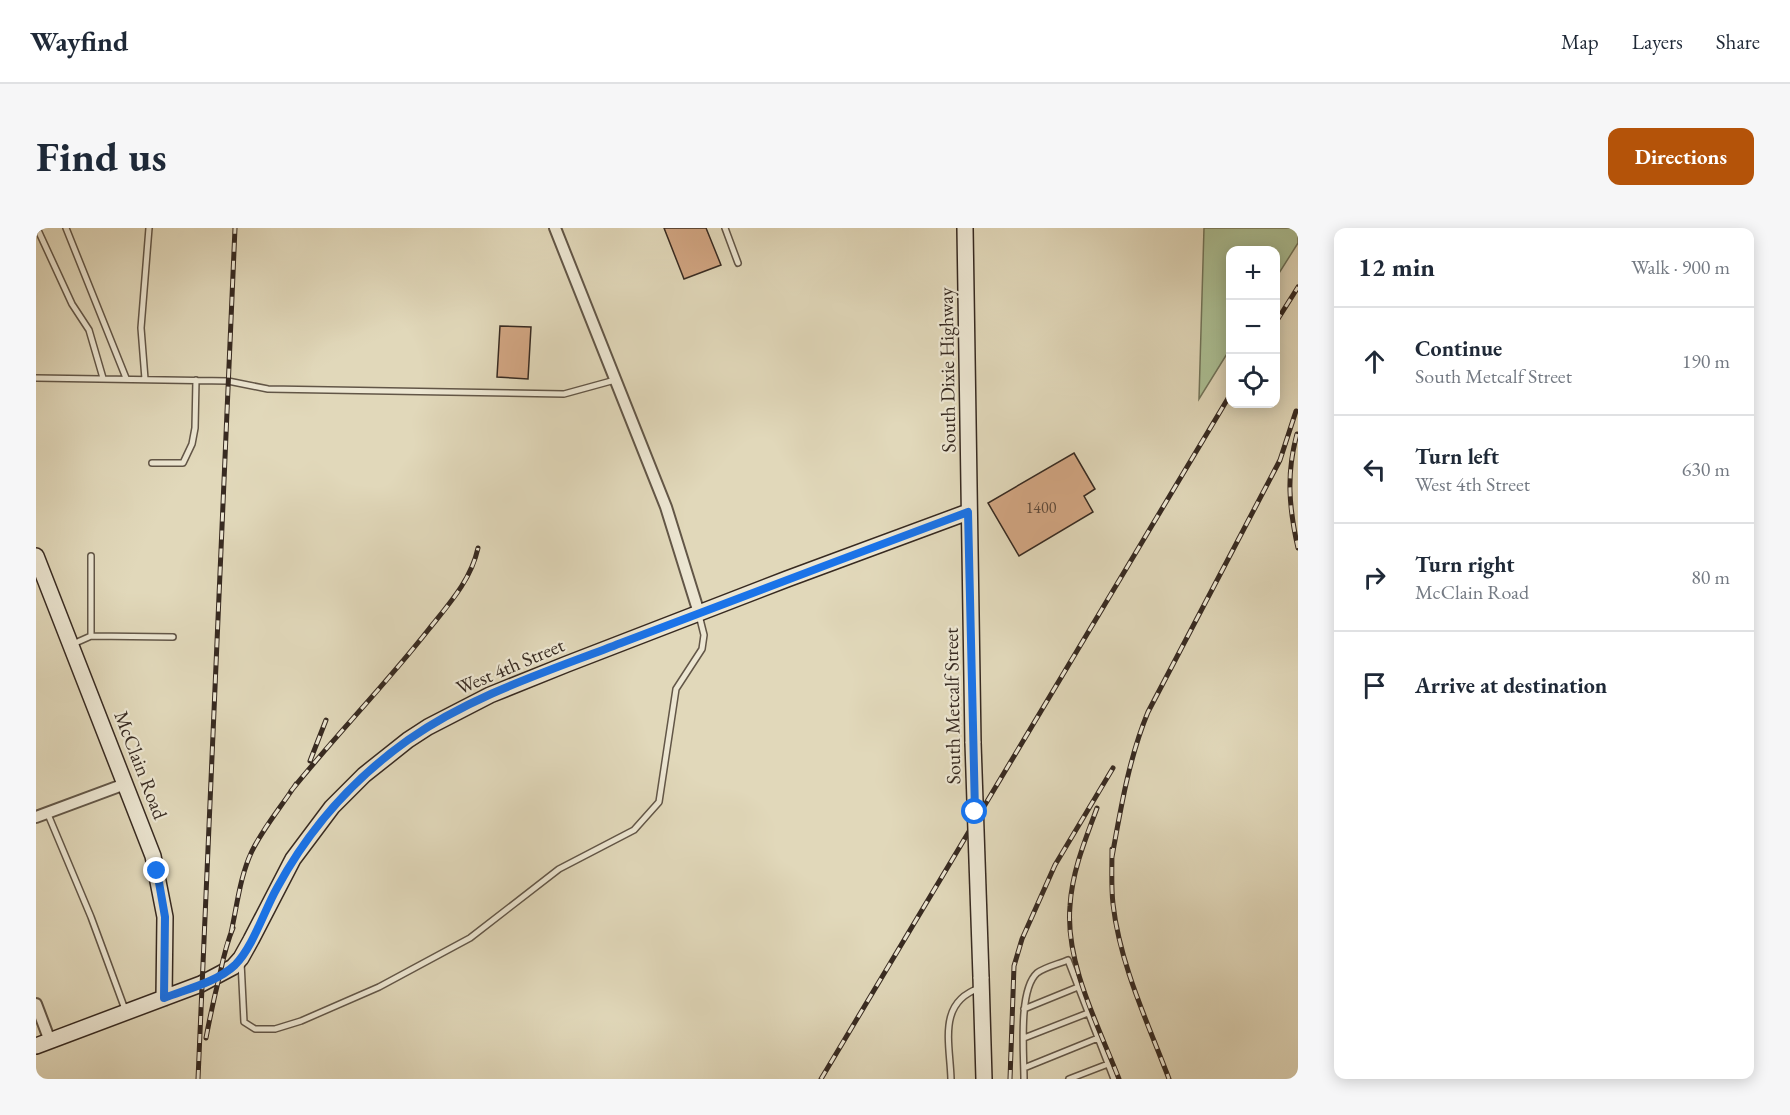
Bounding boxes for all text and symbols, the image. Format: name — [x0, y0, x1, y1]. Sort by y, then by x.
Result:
text: Wayfind — [30, 23, 128, 59]
text: Map — [1561, 28, 1599, 55]
text: Layers — [1632, 28, 1683, 55]
text: Share — [1716, 28, 1760, 55]
button: Directions — [1608, 128, 1754, 185]
text: Find us — [36, 129, 167, 184]
map controls — [1226, 246, 1280, 408]
button: + — [1226, 246, 1280, 300]
text: 12 min — [1358, 250, 1435, 284]
text: Walk · 900 m — [1631, 254, 1730, 280]
street label: South Dixie Highway — [933, 287, 961, 453]
button: − — [1226, 300, 1280, 354]
text: Continue — [1415, 334, 1502, 363]
icon: ahead — [1358, 345, 1391, 378]
text: 190 m — [1682, 348, 1730, 374]
button: locate — [1226, 354, 1280, 408]
text: South Metcalf Street — [1415, 363, 1572, 389]
text: Turn left — [1415, 442, 1499, 471]
icon: left — [1358, 453, 1391, 486]
text: 630 m — [1682, 456, 1730, 482]
text: West 4th Street — [1415, 471, 1530, 497]
house number: 1400 — [1026, 497, 1057, 518]
text: Turn right — [1415, 550, 1514, 579]
icon: right — [1358, 561, 1391, 594]
text: 80 m — [1691, 564, 1730, 590]
text: McClain Road — [1415, 579, 1529, 605]
street label: South Metcalf Street — [938, 627, 966, 785]
street label: West 4th Street — [452, 631, 569, 700]
icon: arrive — [1358, 669, 1391, 702]
text: Arrive at destination — [1415, 671, 1607, 700]
street label: McClain Road — [108, 707, 174, 824]
route start — [961, 798, 987, 824]
route end — [143, 857, 169, 883]

